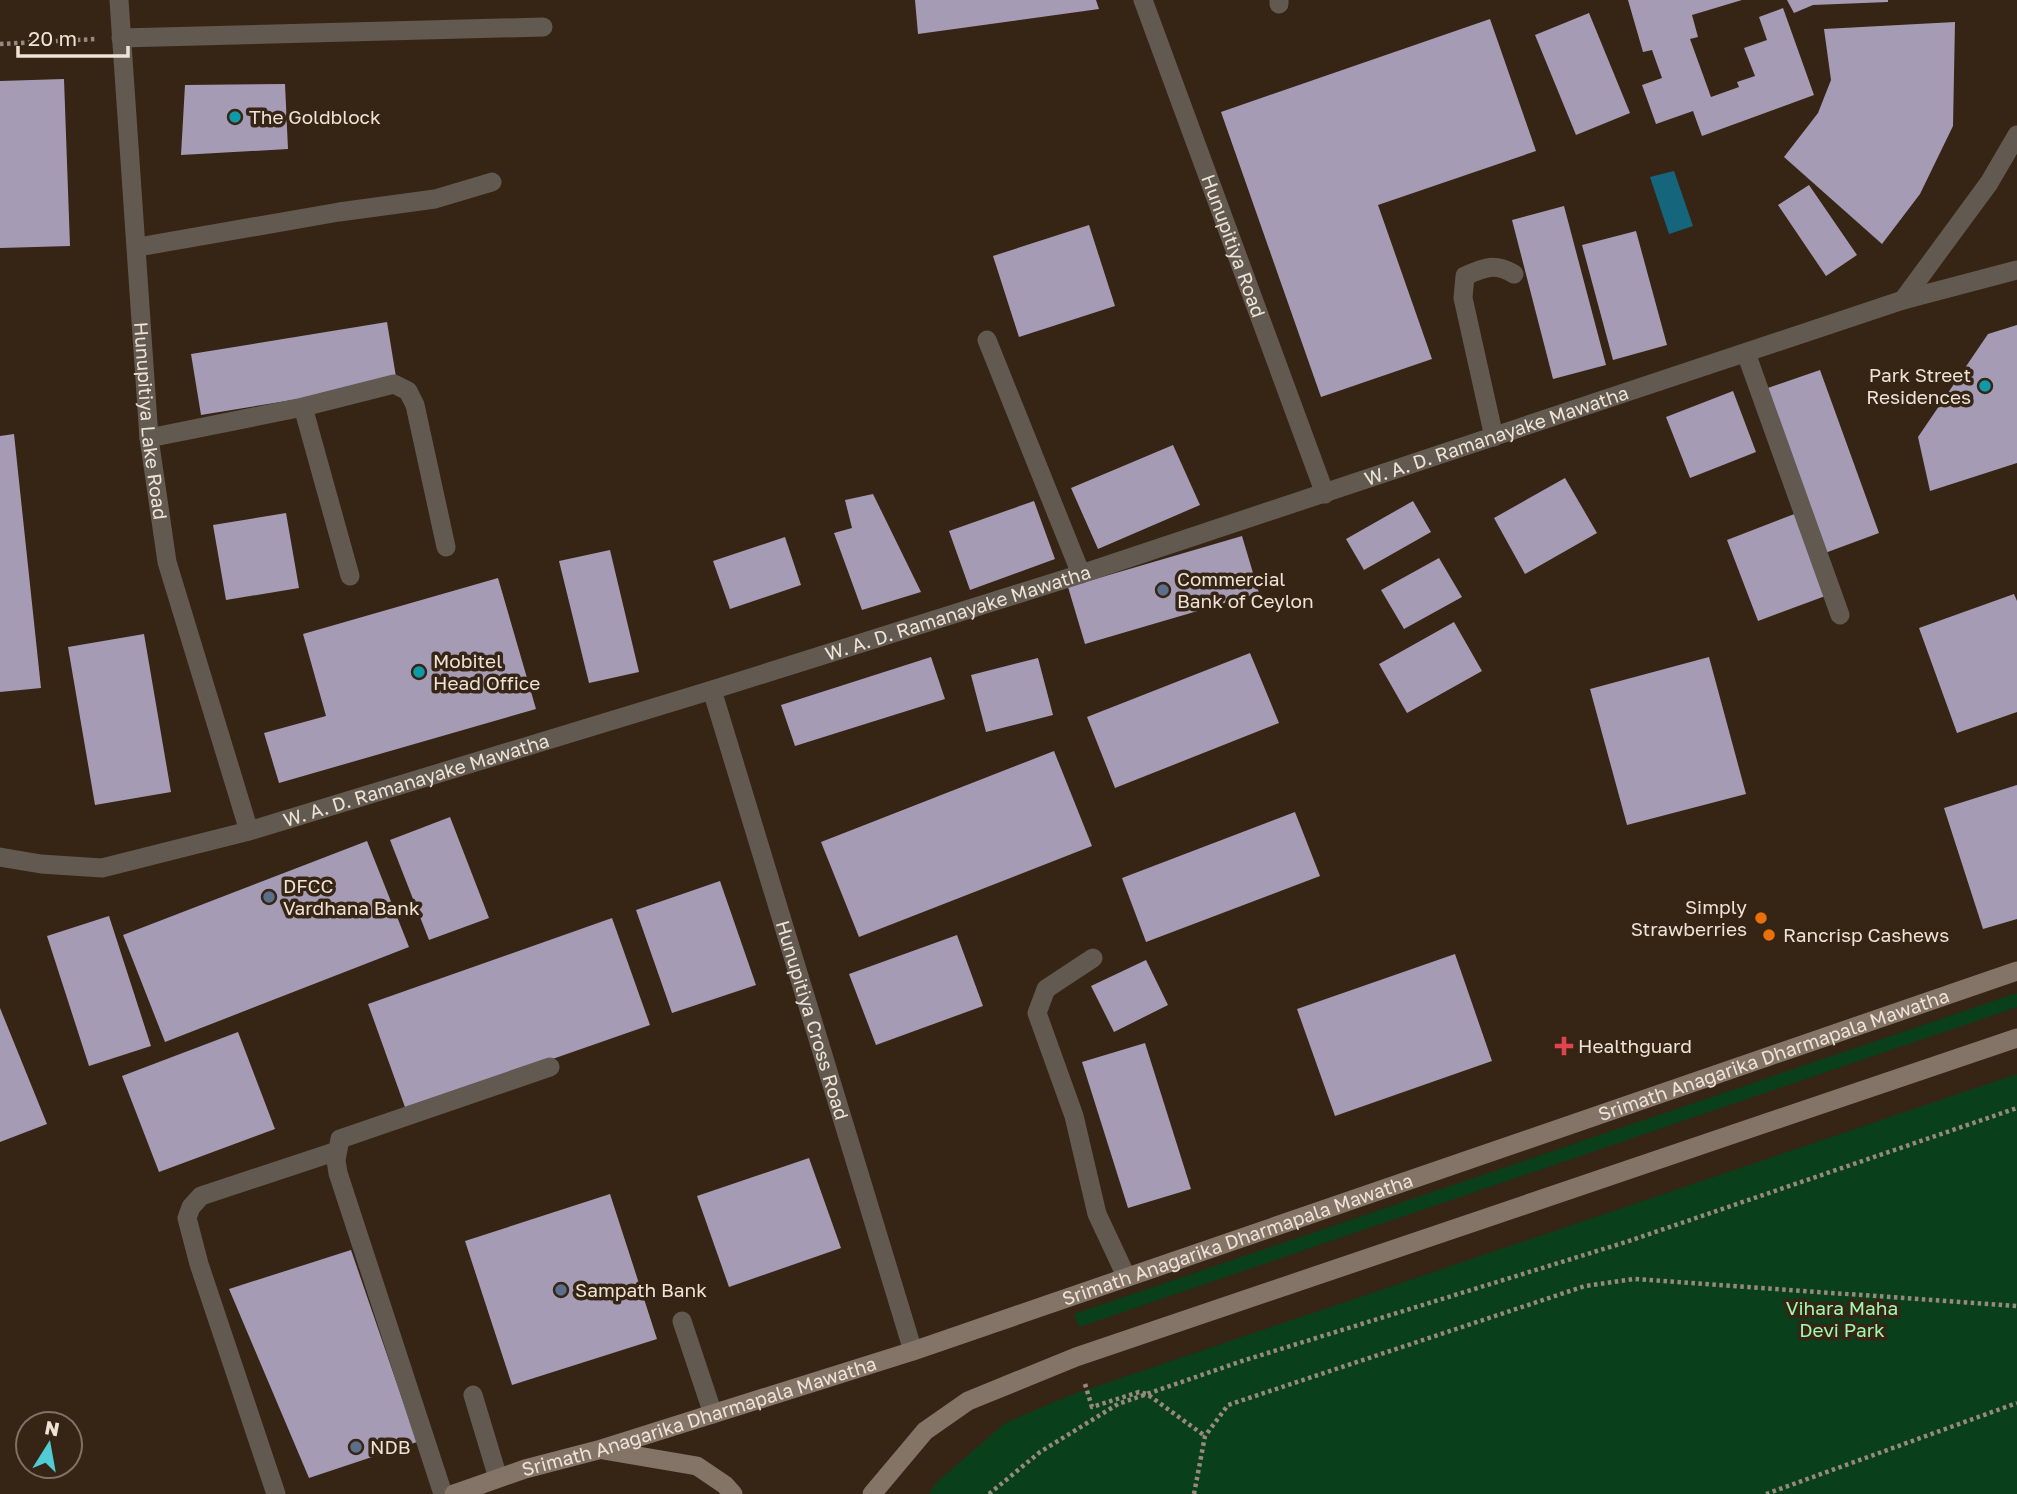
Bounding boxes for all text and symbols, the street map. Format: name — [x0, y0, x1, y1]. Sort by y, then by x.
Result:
scale bar — [18, 14, 128, 58]
text: 20 m — [28, 25, 77, 51]
place label: The Goldblock — [249, 105, 381, 128]
marker: The Goldblock — [227, 109, 243, 125]
street label: Hunupitiya Road — [1197, 171, 1271, 320]
street label: Hunupitiya Lake Road — [130, 321, 173, 521]
place label: Park Street Residences — [1866, 363, 1971, 408]
marker: Park Street Residences — [1977, 378, 1993, 394]
street label: W. A. D. Ramanayake Mawatha — [1361, 380, 1631, 490]
street label: W. A. D. Ramanayake Mawatha — [822, 560, 1093, 665]
place label: Commercial Bank of Ceylon — [1177, 567, 1314, 612]
marker: Commercial Bank of Ceylon — [1155, 582, 1171, 598]
place label: Mobitel Head Office — [433, 649, 540, 694]
marker: Mobitel Head Office — [411, 664, 427, 680]
street label: W. A. D. Ramanayake Mawatha — [280, 728, 552, 831]
place label: DFCC Vardhana Bank — [283, 874, 420, 919]
marker: DFCC Vardhana Bank — [261, 889, 277, 905]
place label: Simply Strawberries — [1631, 895, 1747, 940]
marker: Simply Strawberries — [1753, 910, 1769, 926]
street label: Hunupitiya Cross Road — [772, 917, 854, 1122]
place label: Rancrisp Cashews — [1783, 923, 1949, 946]
marker: Rancrisp Cashews — [1761, 927, 1777, 943]
street label: Srimath Anagarika Dharmapala Mawatha — [1595, 983, 1952, 1125]
place label: Healthguard — [1578, 1034, 1692, 1057]
marker: Healthguard — [1556, 1038, 1572, 1054]
street label: Srimath Anagarika Dharmapala Mawatha — [1059, 1168, 1416, 1310]
place label: Sampath Bank — [575, 1278, 707, 1301]
marker: Sampath Bank — [553, 1282, 569, 1298]
park label: Vihara Maha Devi Park — [1786, 1296, 1898, 1341]
street label: Srimath Anagarika Dharmapala Mawatha — [519, 1351, 879, 1480]
north arrow — [14, 1410, 84, 1480]
text: N — [43, 1415, 62, 1440]
place label: NDB — [370, 1435, 410, 1458]
marker: NDB — [348, 1439, 364, 1455]

